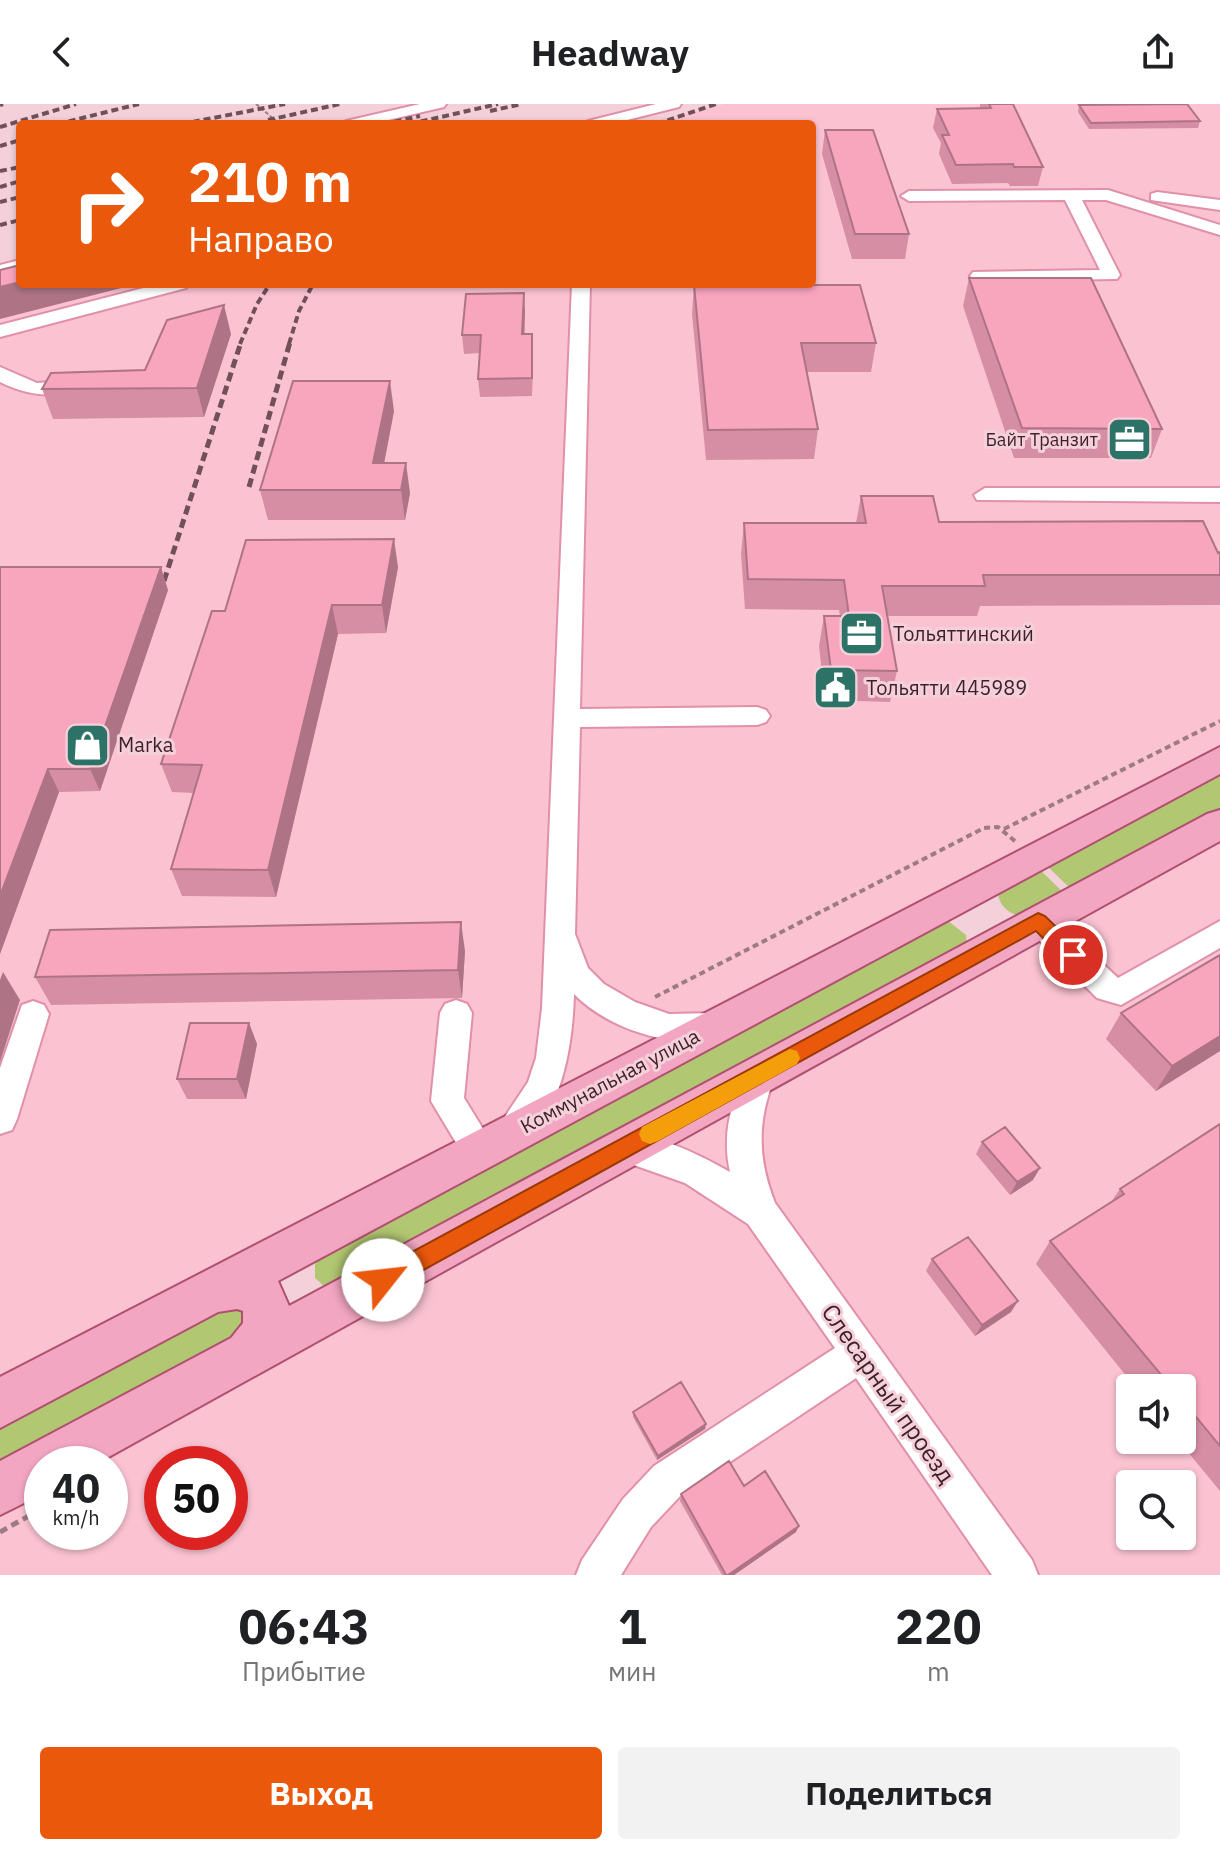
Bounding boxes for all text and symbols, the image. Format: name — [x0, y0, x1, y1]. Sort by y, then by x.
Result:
text: Headway — [531, 29, 689, 76]
icon: back — [40, 30, 84, 74]
icon: share — [1136, 30, 1180, 74]
text: 210 m — [188, 145, 352, 217]
icon: right — [56, 152, 160, 256]
text: Направо — [188, 215, 334, 262]
office icon: Байт Транзит — [1105, 416, 1153, 464]
place label: Байт Транзит — [985, 428, 1099, 451]
office icon: Тольяттинский — [838, 610, 886, 658]
place label: Тольяттинский — [893, 620, 1034, 647]
public building icon: Тольятти 445989 — [811, 664, 859, 712]
place label: Тольятти 445989 — [866, 674, 1027, 701]
shop icon: Marka — [63, 721, 111, 769]
place label: Marka — [118, 731, 174, 758]
pin — [1039, 921, 1107, 989]
icon: arrive — [1051, 933, 1095, 977]
street label: Коммунальная улица — [515, 1022, 704, 1139]
position arrow — [341, 1238, 425, 1322]
street label: Слесарный проезд — [815, 1297, 963, 1490]
map controls — [1116, 1374, 1196, 1550]
button: sound — [1116, 1374, 1196, 1454]
speed limit sign: 50 — [144, 1446, 248, 1550]
text: 40 — [52, 1462, 100, 1514]
button: search — [1116, 1470, 1196, 1550]
text: km/h — [52, 1504, 100, 1531]
text: 06:43 — [238, 1595, 370, 1657]
text: 1 — [618, 1595, 647, 1657]
text: 220 — [895, 1595, 982, 1657]
text: Прибытие — [242, 1654, 366, 1688]
text: мин — [608, 1654, 657, 1688]
text: m — [927, 1654, 950, 1688]
button: Выход — [40, 1747, 602, 1839]
button: Поделиться — [618, 1747, 1180, 1839]

